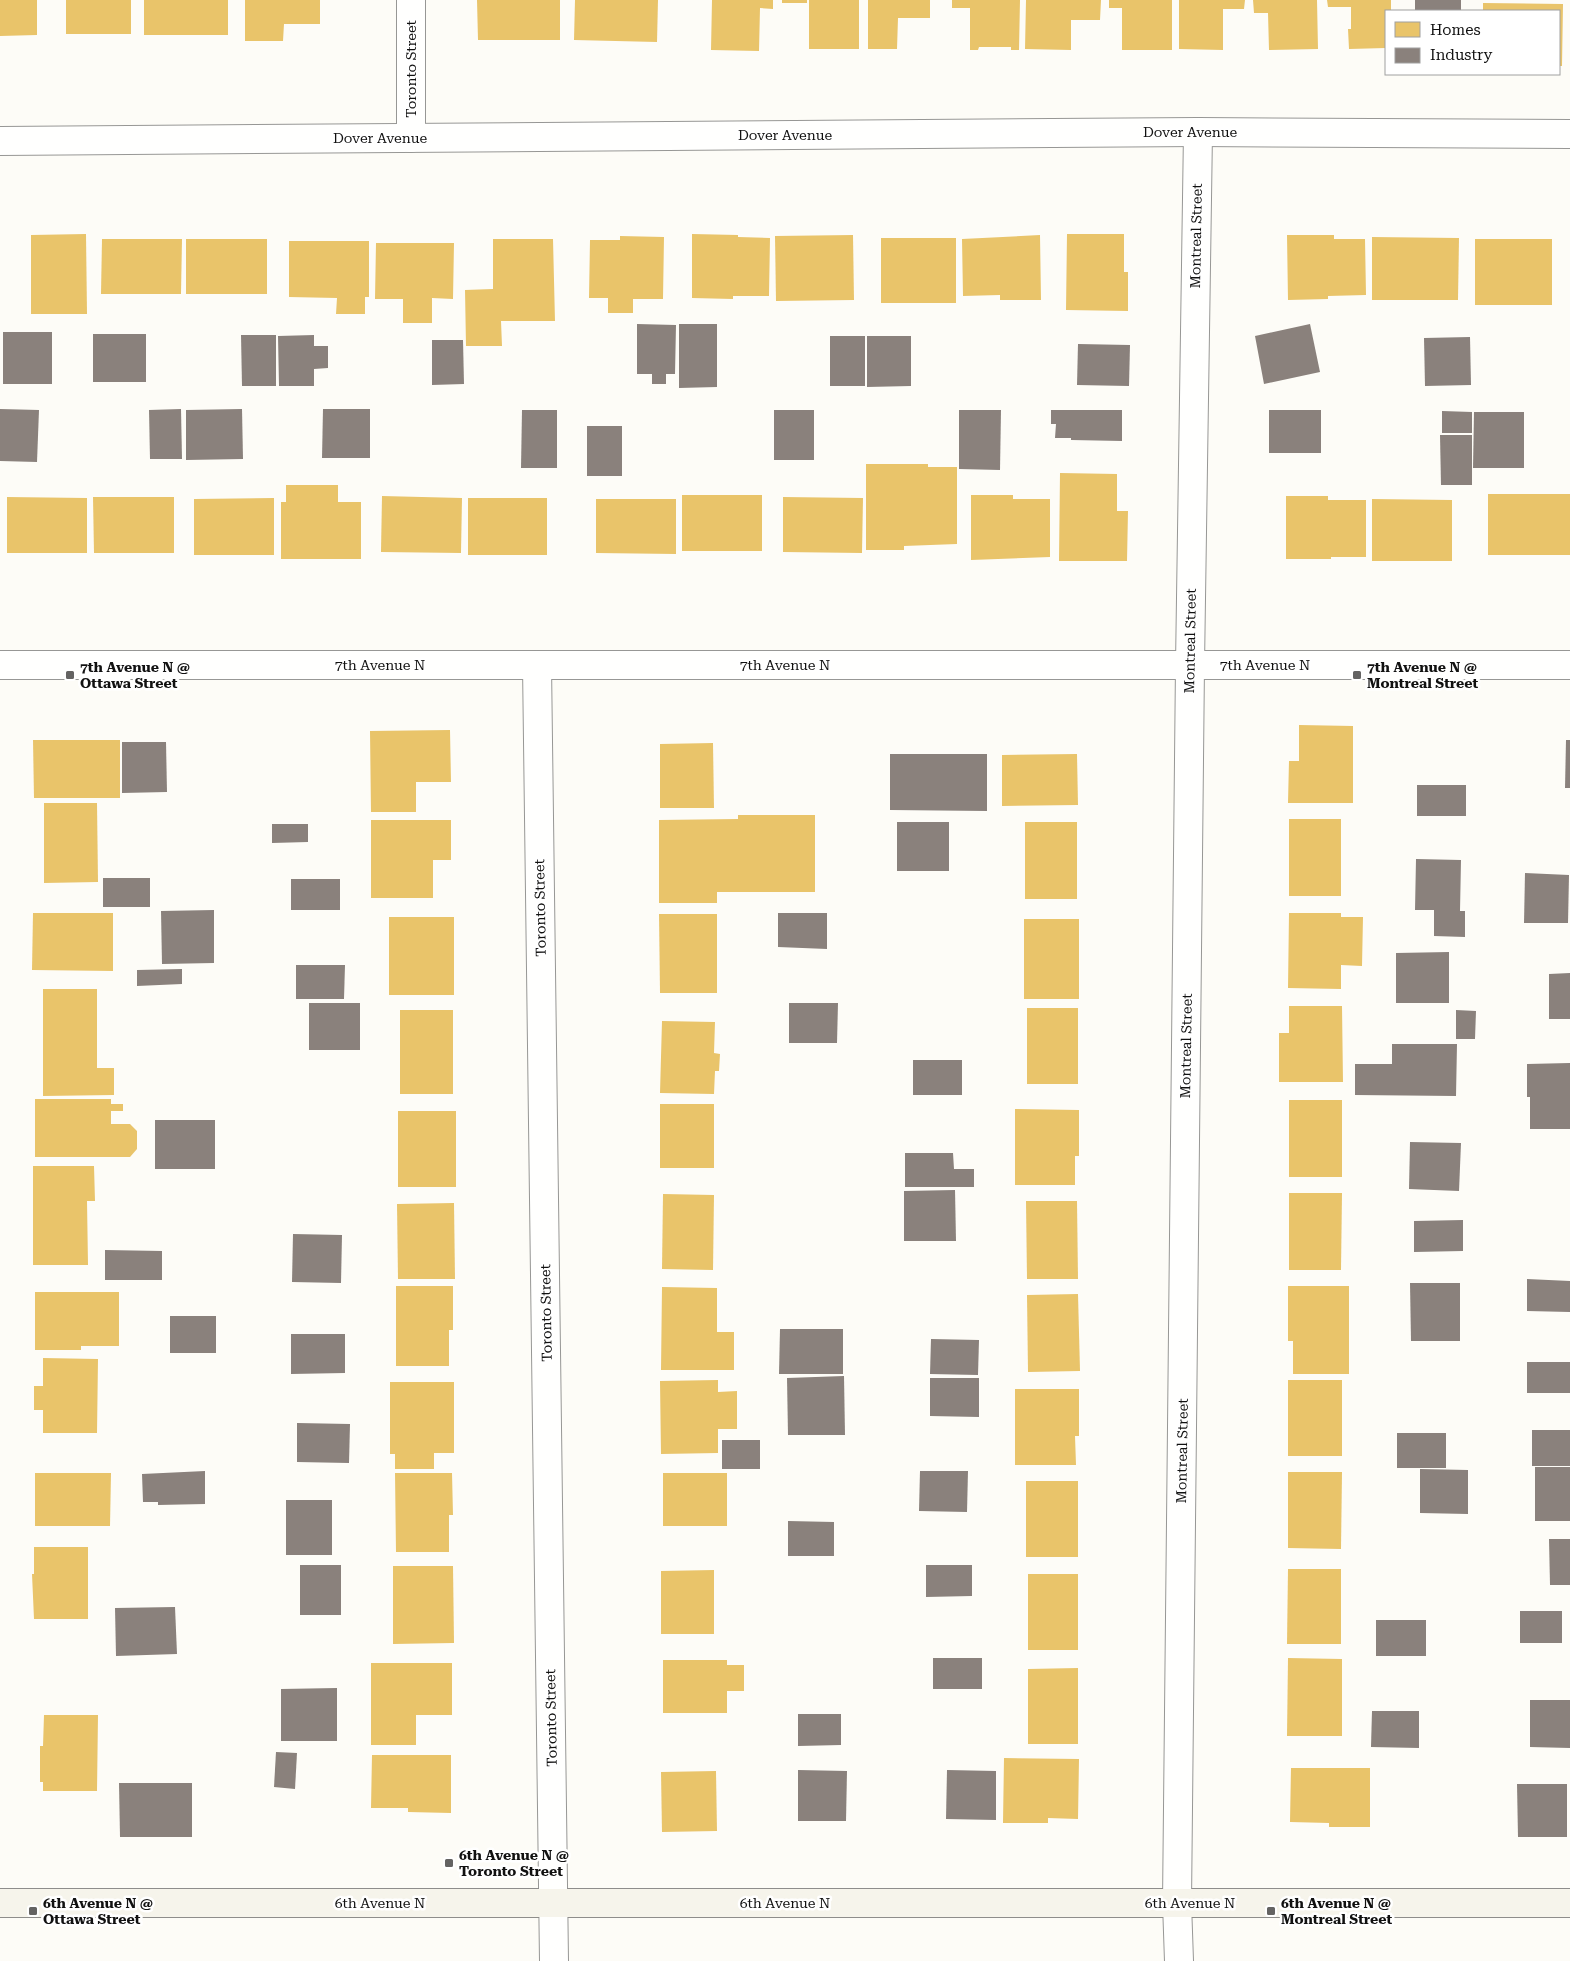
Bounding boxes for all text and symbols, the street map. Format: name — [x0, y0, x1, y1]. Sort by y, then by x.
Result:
legend — [1385, 10, 1560, 75]
street label: Toronto Street — [403, 20, 419, 118]
text: Homes — [1430, 21, 1481, 39]
text: Industry — [1430, 46, 1492, 64]
street label: Dover Avenue — [1143, 124, 1237, 140]
street label: Dover Avenue — [738, 127, 832, 143]
street label: Dover Avenue — [333, 130, 427, 146]
street label: Montreal Street — [1187, 183, 1205, 289]
street label: Montreal Street — [1181, 588, 1199, 694]
street label: 7th Avenue N — [335, 657, 425, 673]
street label: 7th Avenue N — [740, 657, 830, 673]
street label: 7th Avenue N — [1220, 657, 1310, 673]
place label: 7th Avenue N @ Ottawa Street — [80, 659, 190, 691]
place label: 7th Avenue N @ Montreal Street — [1367, 659, 1479, 691]
marker: 7th Avenue N @ Ottawa Street — [64, 669, 76, 681]
marker: 7th Avenue N @ Montreal Street — [1351, 669, 1363, 681]
street label: Toronto Street — [531, 859, 549, 957]
street label: Montreal Street — [1177, 993, 1195, 1099]
street label: Toronto Street — [537, 1264, 555, 1362]
street label: Montreal Street — [1173, 1398, 1191, 1504]
street label: Toronto Street — [542, 1669, 560, 1767]
place label: 6th Avenue N @ Toronto Street — [459, 1847, 569, 1879]
marker: 6th Avenue N @ Toronto Street — [443, 1857, 455, 1869]
place label: 6th Avenue N @ Ottawa Street — [43, 1895, 153, 1927]
street label: 6th Avenue N — [335, 1895, 425, 1911]
street label: 6th Avenue N — [740, 1895, 830, 1911]
street label: 6th Avenue N — [1145, 1895, 1235, 1911]
place label: 6th Avenue N @ Montreal Street — [1281, 1895, 1393, 1927]
marker: 6th Avenue N @ Ottawa Street — [27, 1905, 39, 1917]
marker: 6th Avenue N @ Montreal Street — [1265, 1905, 1277, 1917]

